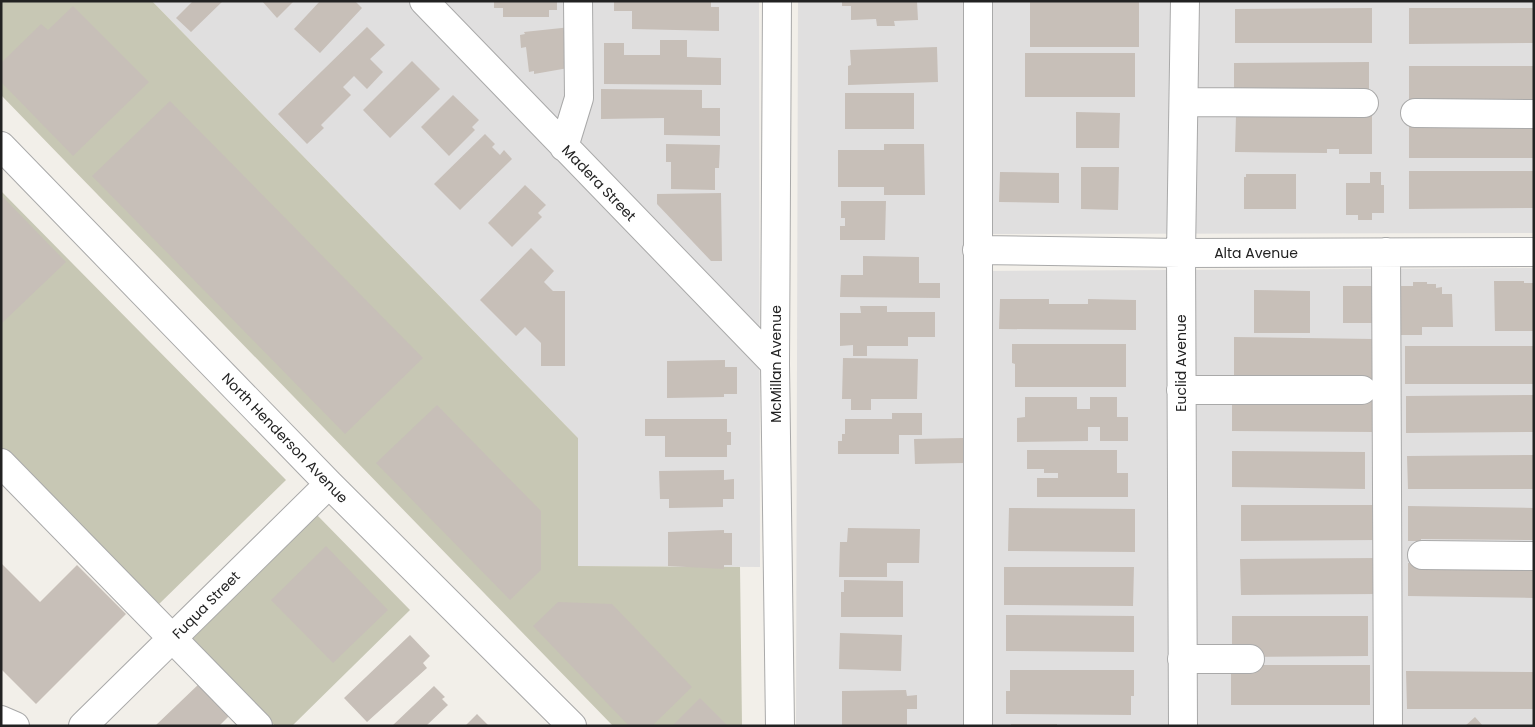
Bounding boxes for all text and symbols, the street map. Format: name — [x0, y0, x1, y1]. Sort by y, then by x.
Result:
street label: Madera Street — [557, 140, 641, 226]
street label: Alta Avenue — [1214, 243, 1298, 263]
street label: McMillan Avenue — [766, 305, 786, 423]
street label: Euclid Avenue — [1171, 314, 1191, 412]
street label: North Henderson Avenue — [217, 368, 353, 508]
street label: Fuqua Street — [168, 567, 244, 643]

